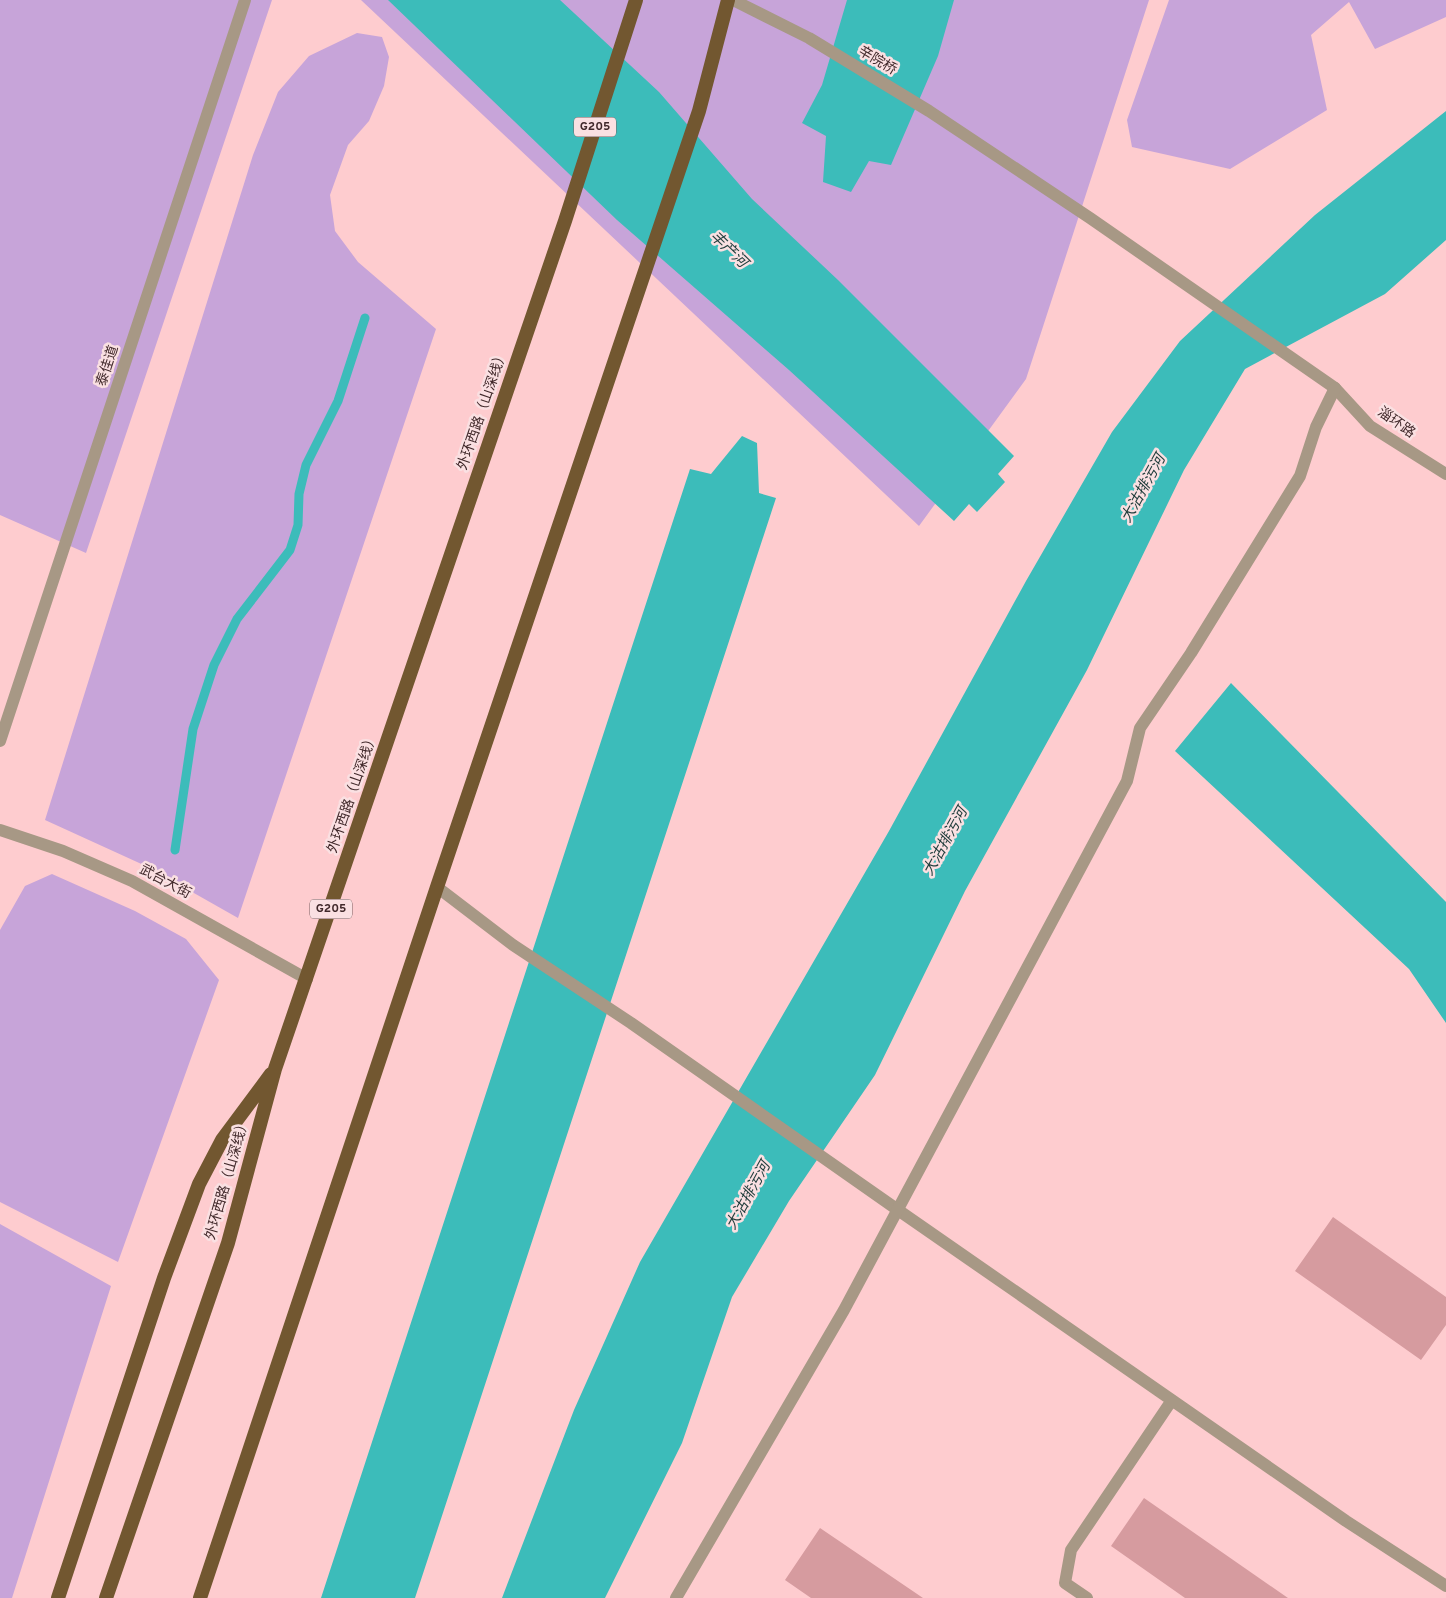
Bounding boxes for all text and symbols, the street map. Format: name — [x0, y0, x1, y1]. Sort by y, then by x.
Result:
street label: 辛院桥 — [855, 43, 899, 79]
road number: G205 — [574, 118, 616, 136]
water label: 丰产河 — [705, 228, 753, 275]
street label: 泰佳道 — [93, 343, 123, 389]
street label: 外环西路（山深线） — [454, 347, 512, 472]
street label: 淄环路 — [1374, 404, 1418, 442]
water label: 大沽排污河 — [1118, 449, 1172, 526]
street label: 外环西路（山深线） — [324, 730, 382, 855]
water label: 大沽排污河 — [920, 802, 974, 879]
street label: 武台大街 — [136, 861, 194, 903]
road number: G205 — [310, 900, 352, 919]
street label: 外环西路（山深线） — [202, 1116, 254, 1242]
water label: 大沽排污河 — [723, 1156, 777, 1233]

